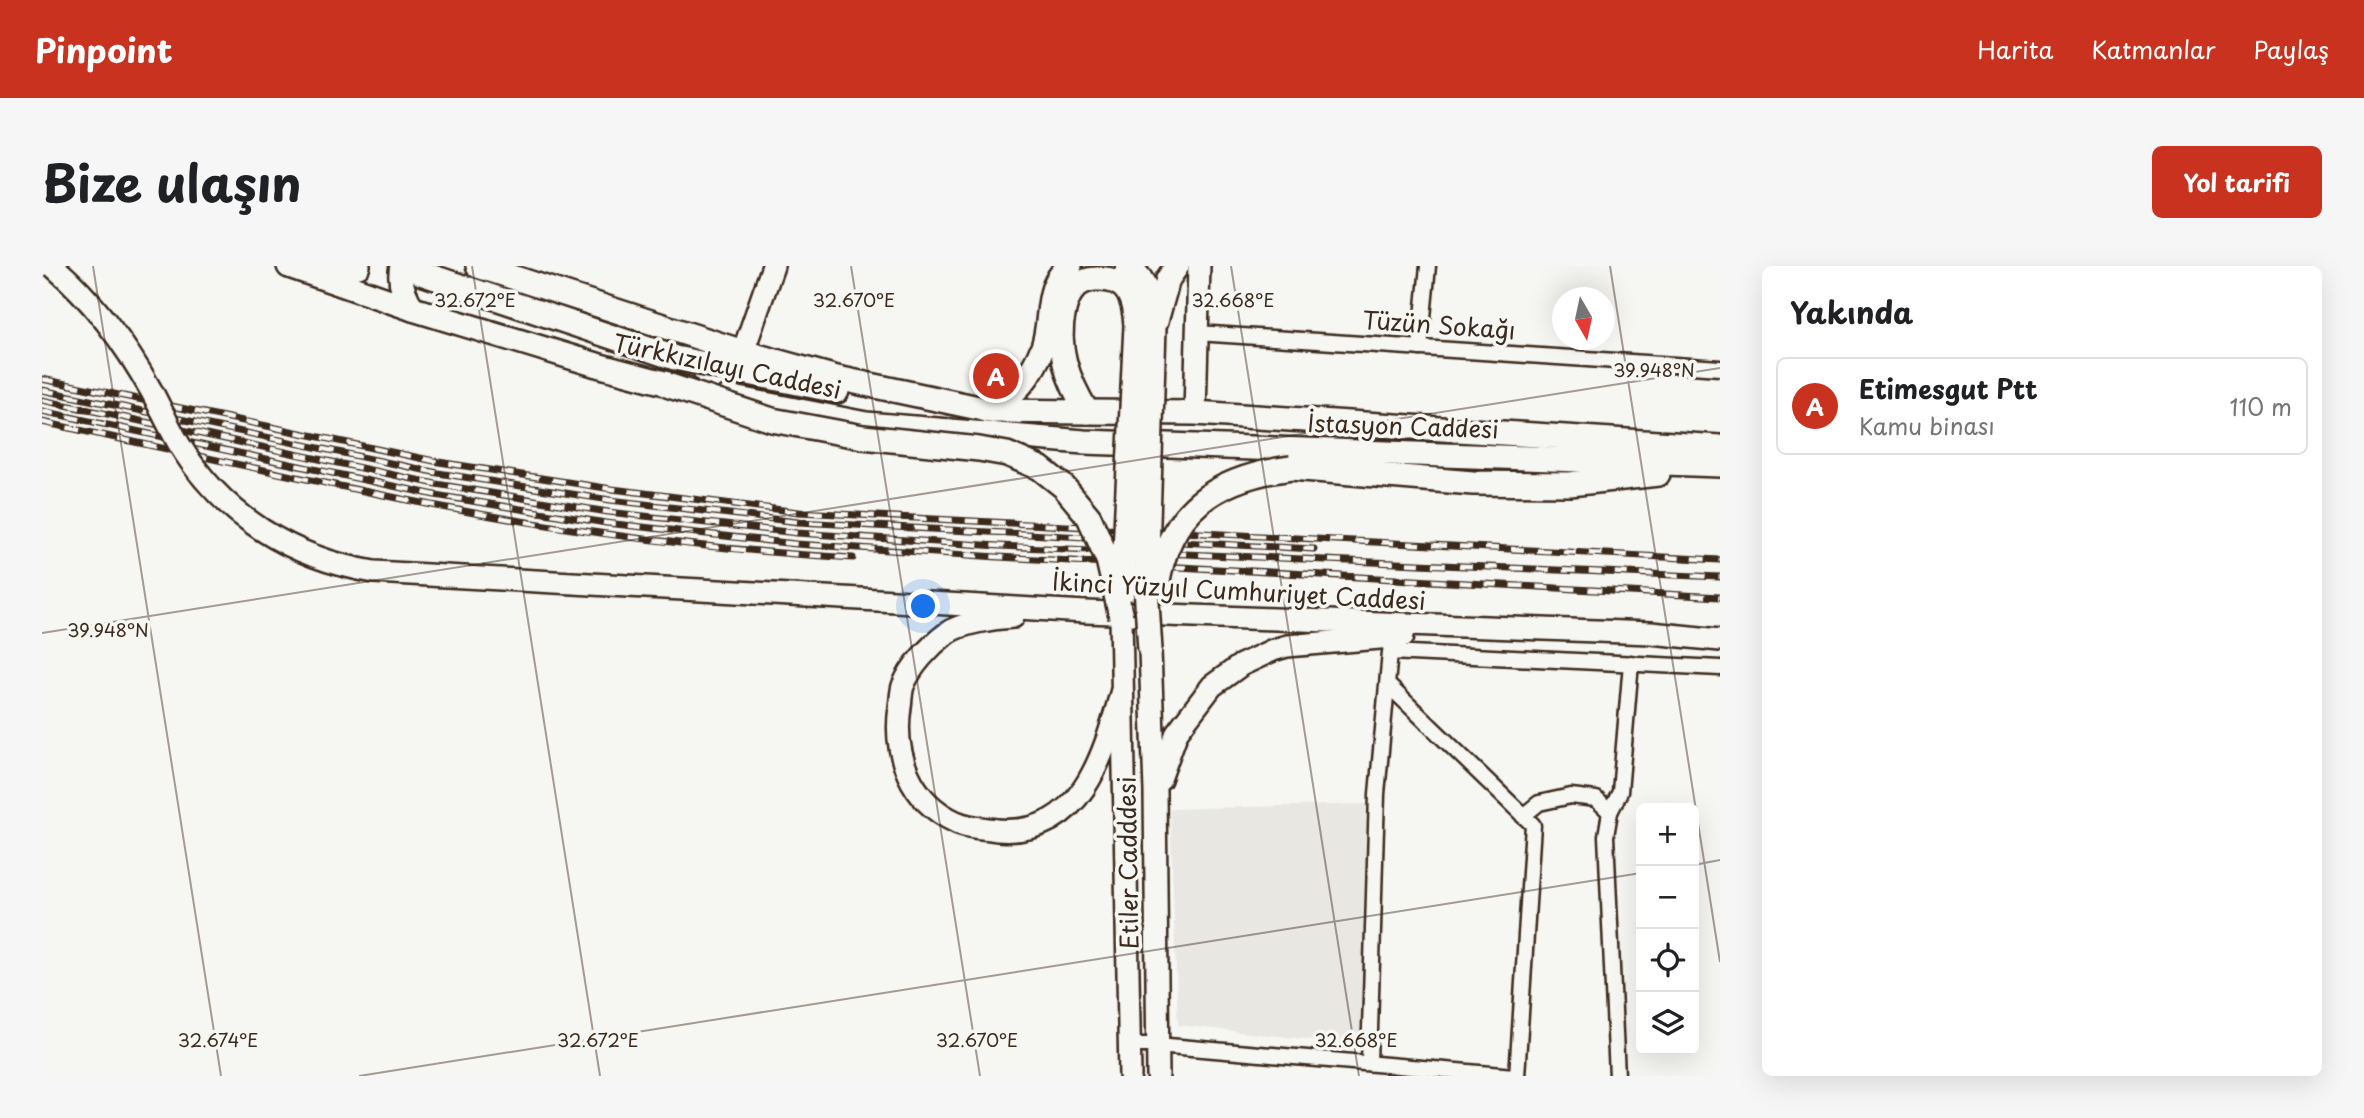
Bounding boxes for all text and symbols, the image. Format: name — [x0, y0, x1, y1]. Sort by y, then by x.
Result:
text: Pinpoint — [35, 24, 173, 74]
text: Harita — [1977, 31, 2054, 67]
text: Katmanlar — [2092, 31, 2216, 67]
text: Paylaş — [2254, 31, 2329, 67]
text: Bize ulaşın — [42, 145, 302, 219]
button: Yol tarifi — [2152, 146, 2322, 218]
text: 32.672°E — [434, 286, 516, 313]
text: 32.670°E — [813, 286, 895, 313]
text: 32.668°E — [1192, 286, 1274, 313]
north arrow — [1552, 287, 1615, 350]
text: Yakında — [1790, 289, 1913, 334]
street label: Tüzün Sokağı — [1361, 301, 1517, 347]
street label: Türkkızılayı Caddesi — [610, 323, 845, 407]
pin: A — [973, 350, 1019, 402]
text: 39.948°N — [1613, 356, 1695, 383]
text: Etimesgut Ptt — [1859, 369, 2038, 408]
text: A — [1806, 389, 1824, 424]
text: 110 m — [2230, 389, 2292, 424]
street label: İstasyon Caddesi — [1307, 404, 1499, 446]
text: Kamu binası — [1859, 408, 1995, 443]
street label: İkinci Yüzyıl Cumhuriyet Caddesi — [1051, 562, 1427, 618]
your location — [906, 589, 940, 623]
text: 39.948°N — [67, 616, 149, 643]
street label: Etiler Cadddesi — [1107, 776, 1147, 950]
map controls — [1636, 803, 1699, 1055]
button: + — [1636, 803, 1699, 866]
button: − — [1636, 866, 1699, 929]
button: locate — [1636, 929, 1699, 992]
button: layers — [1636, 992, 1699, 1055]
text: 32.674°E — [178, 1026, 258, 1053]
text: 32.672°E — [557, 1026, 639, 1053]
text: 32.670°E — [936, 1026, 1018, 1053]
text: 32.668°E — [1315, 1026, 1397, 1053]

